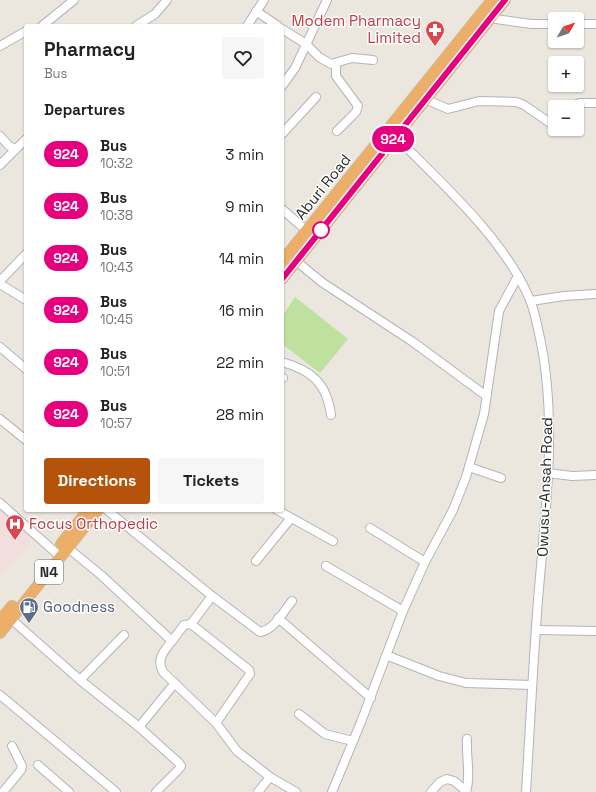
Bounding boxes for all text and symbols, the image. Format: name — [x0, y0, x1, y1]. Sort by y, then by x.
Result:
place label: Modem Pharmacy Limited — [291, 11, 421, 47]
north arrow — [548, 12, 584, 48]
map controls — [548, 12, 584, 136]
pharmacy icon: Modem Pharmacy Limited — [424, 19, 446, 47]
text: Pharmacy — [44, 37, 136, 62]
button: heart — [222, 37, 264, 79]
button: + — [548, 56, 584, 92]
text: Bus — [44, 65, 67, 82]
text: Departures — [44, 100, 125, 119]
button: − — [548, 100, 584, 136]
line badge: 924 — [370, 126, 416, 152]
text: 924 — [380, 130, 406, 148]
text: Bus — [100, 136, 127, 155]
text: 924 — [53, 145, 79, 163]
text: 3 min — [225, 145, 264, 164]
street label: Aburi Road — [291, 150, 355, 223]
text: 10:32 — [100, 155, 133, 172]
text: Bus — [100, 188, 127, 207]
text: 924 — [53, 197, 79, 215]
text: 9 min — [225, 197, 264, 216]
text: 10:38 — [100, 207, 133, 224]
unlabelled marker — [312, 221, 330, 239]
text: Bus — [100, 240, 127, 259]
text: 924 — [53, 249, 79, 267]
text: 14 min — [219, 249, 264, 268]
text: 10:43 — [100, 259, 133, 276]
text: Bus — [100, 292, 127, 311]
text: 924 — [53, 301, 79, 319]
text: 16 min — [219, 301, 264, 320]
text: 10:45 — [100, 311, 133, 328]
text: Bus — [100, 344, 127, 363]
text: 924 — [53, 353, 79, 371]
text: 22 min — [216, 353, 264, 372]
text: 10:51 — [100, 363, 130, 380]
text: Bus — [100, 396, 127, 415]
text: 924 — [53, 405, 79, 423]
text: 28 min — [216, 405, 264, 424]
text: 10:57 — [100, 415, 132, 432]
street label: Owusu-Ansah Road — [533, 417, 556, 557]
button: Directions — [44, 458, 150, 504]
button: Tickets — [158, 458, 264, 504]
hospital icon: Focus Orthopedic — [4, 513, 26, 541]
place label: Focus Orthopedic — [29, 514, 158, 533]
road number: N4 — [35, 560, 63, 584]
fuel station icon: Goodness — [18, 596, 40, 624]
place label: Goodness — [43, 597, 115, 616]

